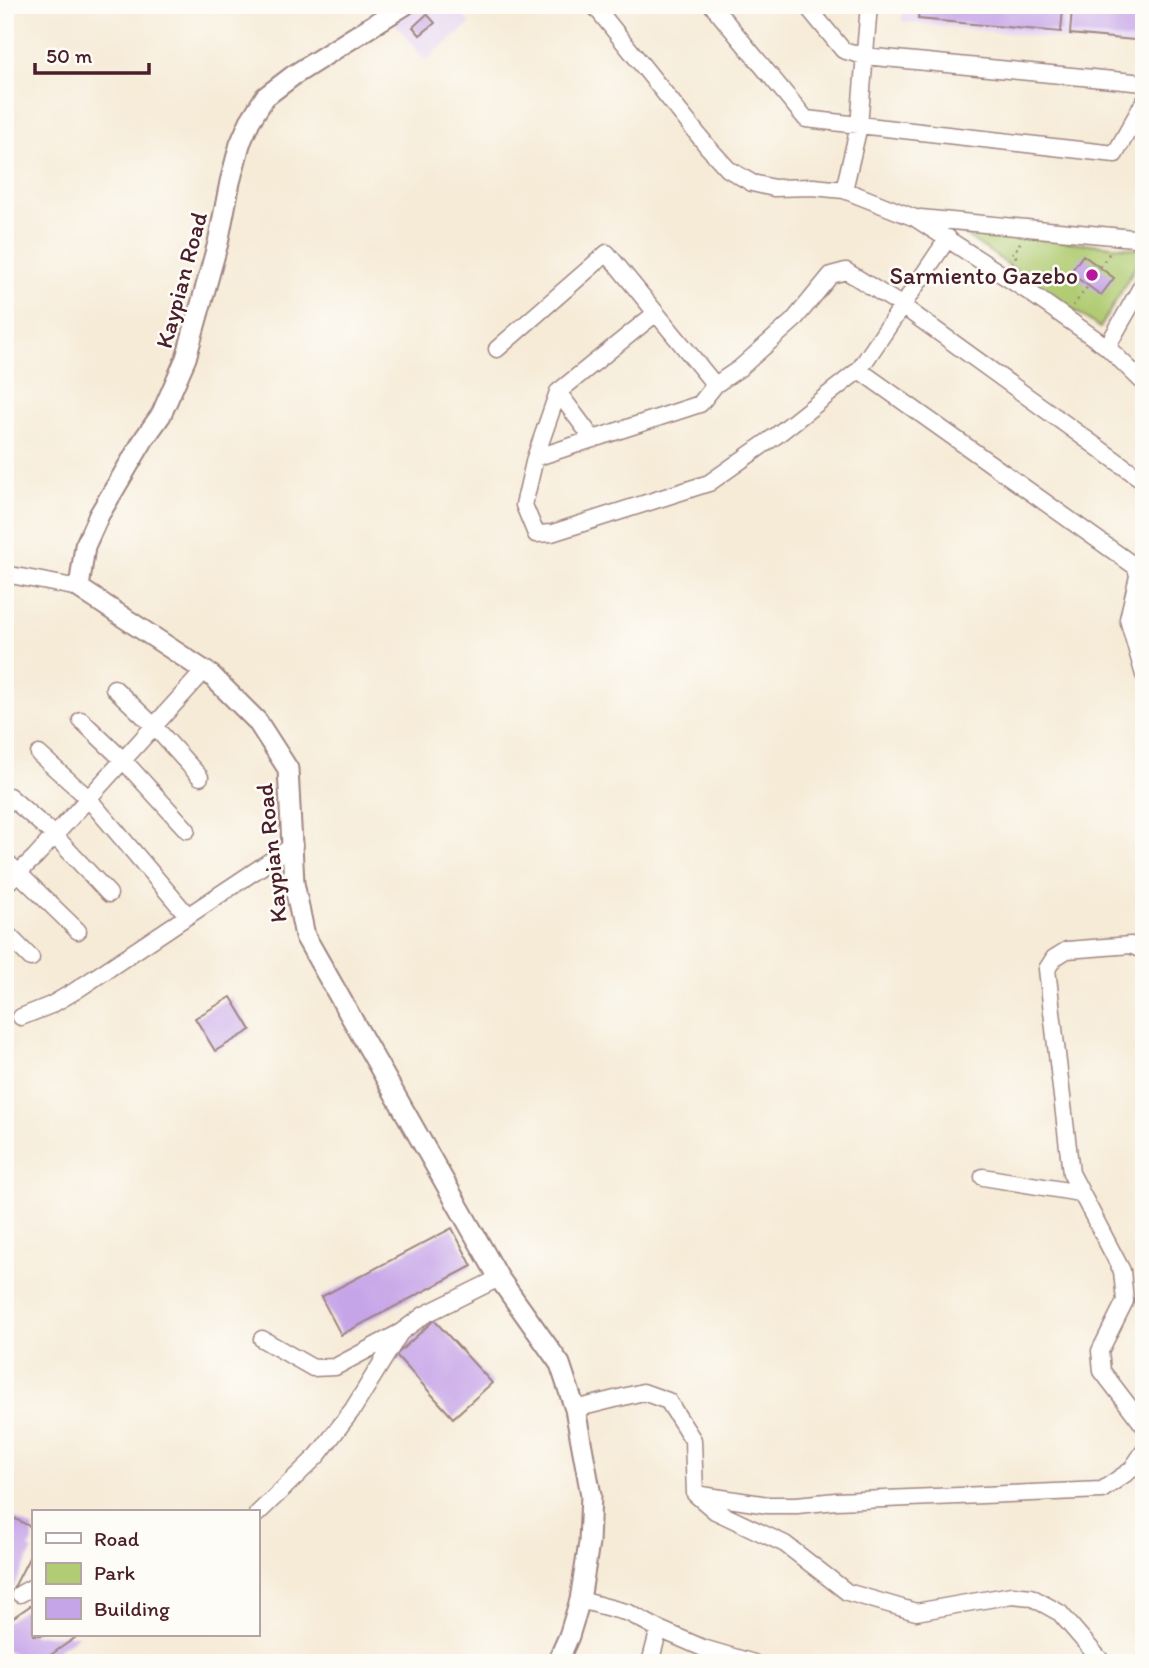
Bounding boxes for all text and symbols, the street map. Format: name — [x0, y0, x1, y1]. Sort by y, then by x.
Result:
scale bar — [35, 32, 149, 76]
text: 50 m — [46, 43, 93, 68]
street label: Kaypian Road — [149, 209, 213, 351]
place label: Sarmiento Gazebo — [889, 261, 1078, 290]
marker: Sarmiento Gazebo — [1084, 267, 1100, 283]
street label: Kaypian Road — [249, 782, 293, 924]
legend — [32, 1510, 259, 1636]
text: Road — [94, 1526, 140, 1551]
text: Park — [94, 1560, 136, 1585]
text: Building — [94, 1596, 170, 1621]

